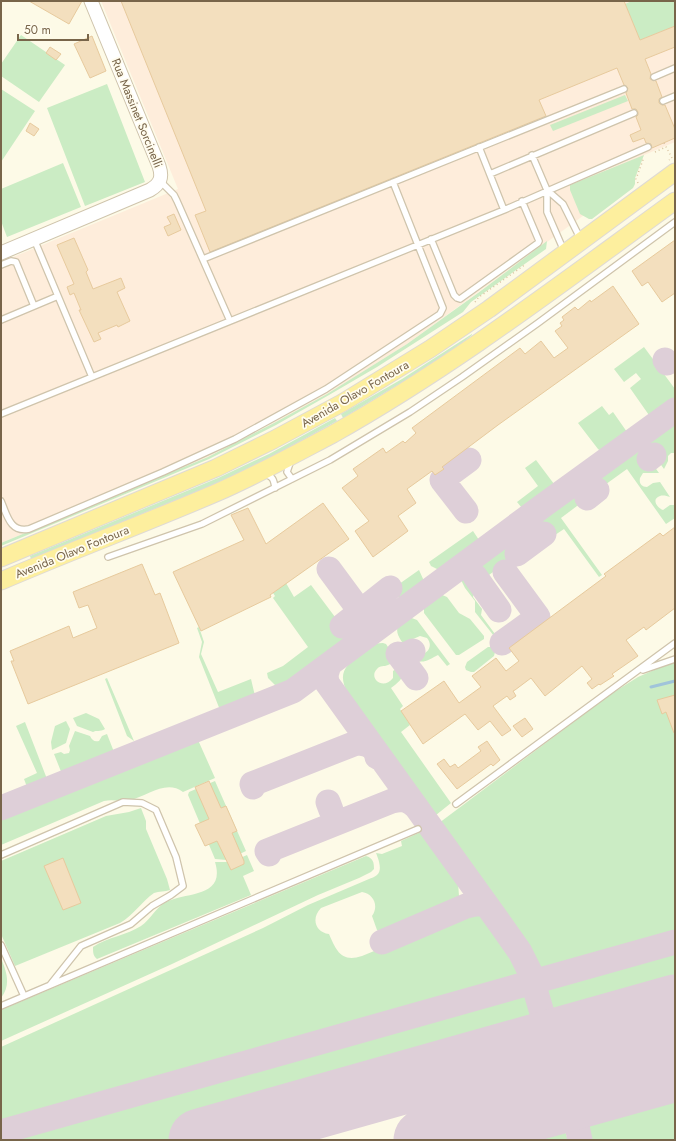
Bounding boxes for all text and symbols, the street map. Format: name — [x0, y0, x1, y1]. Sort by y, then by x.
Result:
scale bar — [18, 16, 88, 42]
text: 50 m — [24, 21, 51, 39]
street label: Rua Massinet Sorcinelli — [107, 56, 167, 170]
street label: Avenida Olavo Fontoura — [298, 356, 412, 432]
street label: Avenida Olavo Fontoura — [12, 521, 132, 583]

